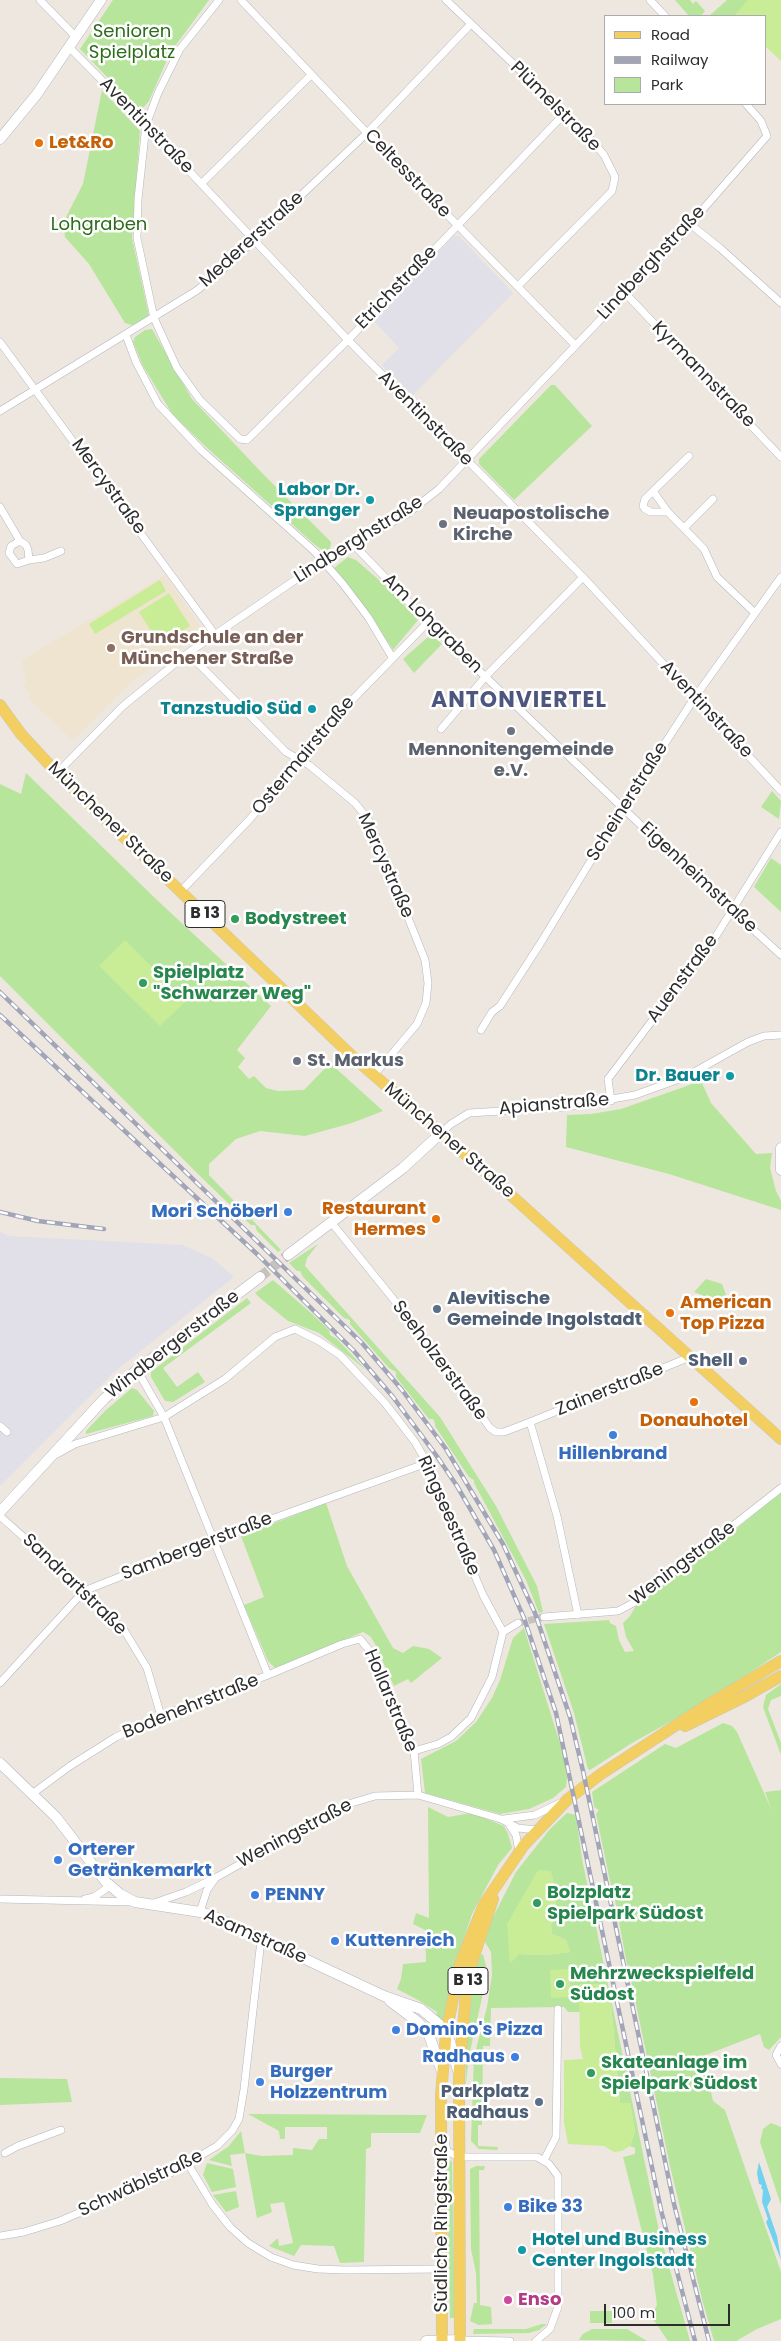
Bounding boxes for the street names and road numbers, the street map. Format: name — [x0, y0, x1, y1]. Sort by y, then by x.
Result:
street label: Plümelstraße — [505, 57, 605, 157]
street label: Aventinstraße — [95, 73, 197, 179]
street label: Celtesstraße — [359, 125, 455, 223]
street label: Medererstraße — [195, 188, 309, 292]
street label: Lindberghstraße — [594, 202, 710, 324]
street label: Etrichstraße — [352, 242, 442, 334]
street label: Kyrmannstraße — [647, 317, 759, 433]
street label: Aventinstraße — [373, 367, 477, 471]
street label: Mercystraße — [66, 435, 150, 539]
street label: Lindberghstraße — [291, 492, 427, 588]
street label: Am Lohgraben — [378, 570, 486, 678]
street label: Aventinstraße — [655, 657, 757, 763]
street label: Ostermairstraße — [248, 692, 360, 820]
street label: Scheinerstraße — [583, 739, 673, 865]
street label: Münchener Straße — [43, 758, 177, 888]
street label: Mercystraße — [352, 810, 418, 922]
street label: Eigenheimstraße — [635, 818, 761, 938]
road number: B 13 — [185, 901, 225, 928]
street label: Auenstraße — [643, 931, 723, 1027]
street label: Münchener Straße — [379, 1078, 519, 1204]
street label: Apianstraße — [498, 1089, 610, 1121]
street label: Windbergerstraße — [102, 1286, 244, 1404]
street label: Seeholzerstraße — [387, 1297, 491, 1425]
street label: Zainerstraße — [553, 1359, 667, 1421]
street label: Ringseestraße — [412, 1453, 484, 1579]
street label: Sambergerstraße — [119, 1508, 275, 1586]
street label: Weningstraße — [626, 1517, 740, 1611]
street label: Sandrartstraße — [17, 1530, 131, 1640]
street label: Hollarstraße — [359, 1646, 421, 1756]
street label: Bodenehrstraße — [120, 1670, 262, 1744]
street label: Weningstraße — [234, 1795, 356, 1873]
street label: Asamstraße — [200, 1905, 310, 1969]
road number: B 13 — [448, 1968, 488, 1994]
street label: Südliche Ringstraße — [431, 2134, 453, 2312]
street label: Schwäblstraße — [75, 2146, 207, 2222]

